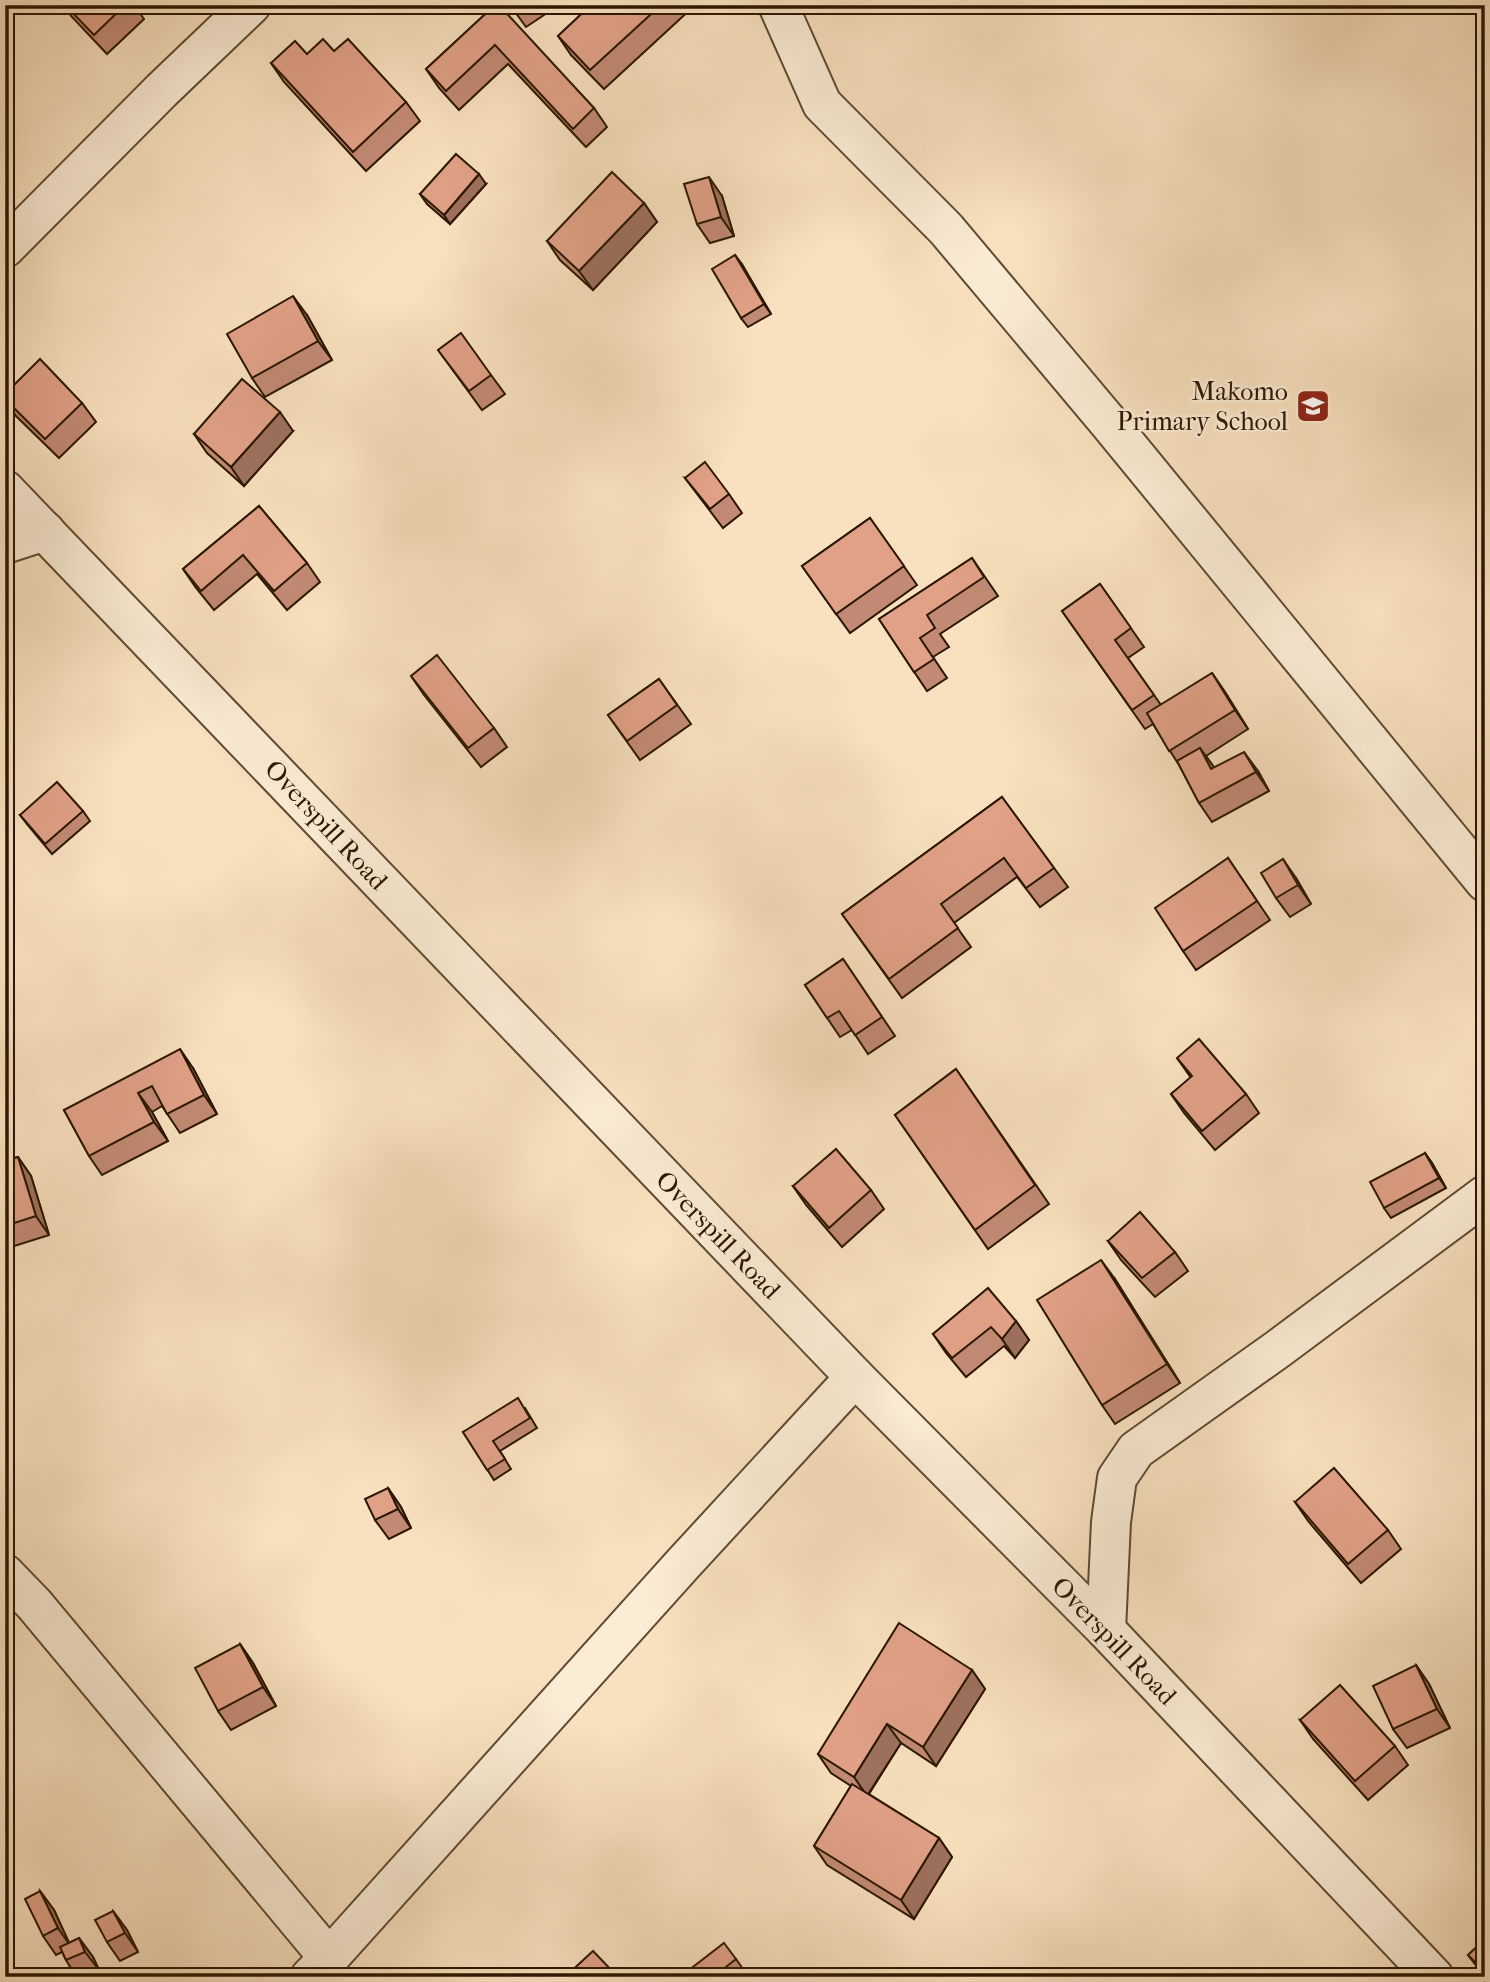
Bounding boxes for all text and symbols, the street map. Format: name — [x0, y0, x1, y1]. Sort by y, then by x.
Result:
place label: Makomo Primary School — [1117, 376, 1288, 437]
school or university icon: Makomo Primary School — [1294, 387, 1332, 425]
street label: Overspill Road — [258, 754, 395, 897]
street label: Overspill Road — [649, 1164, 787, 1306]
street label: Overspill Road — [1045, 1570, 1183, 1712]

